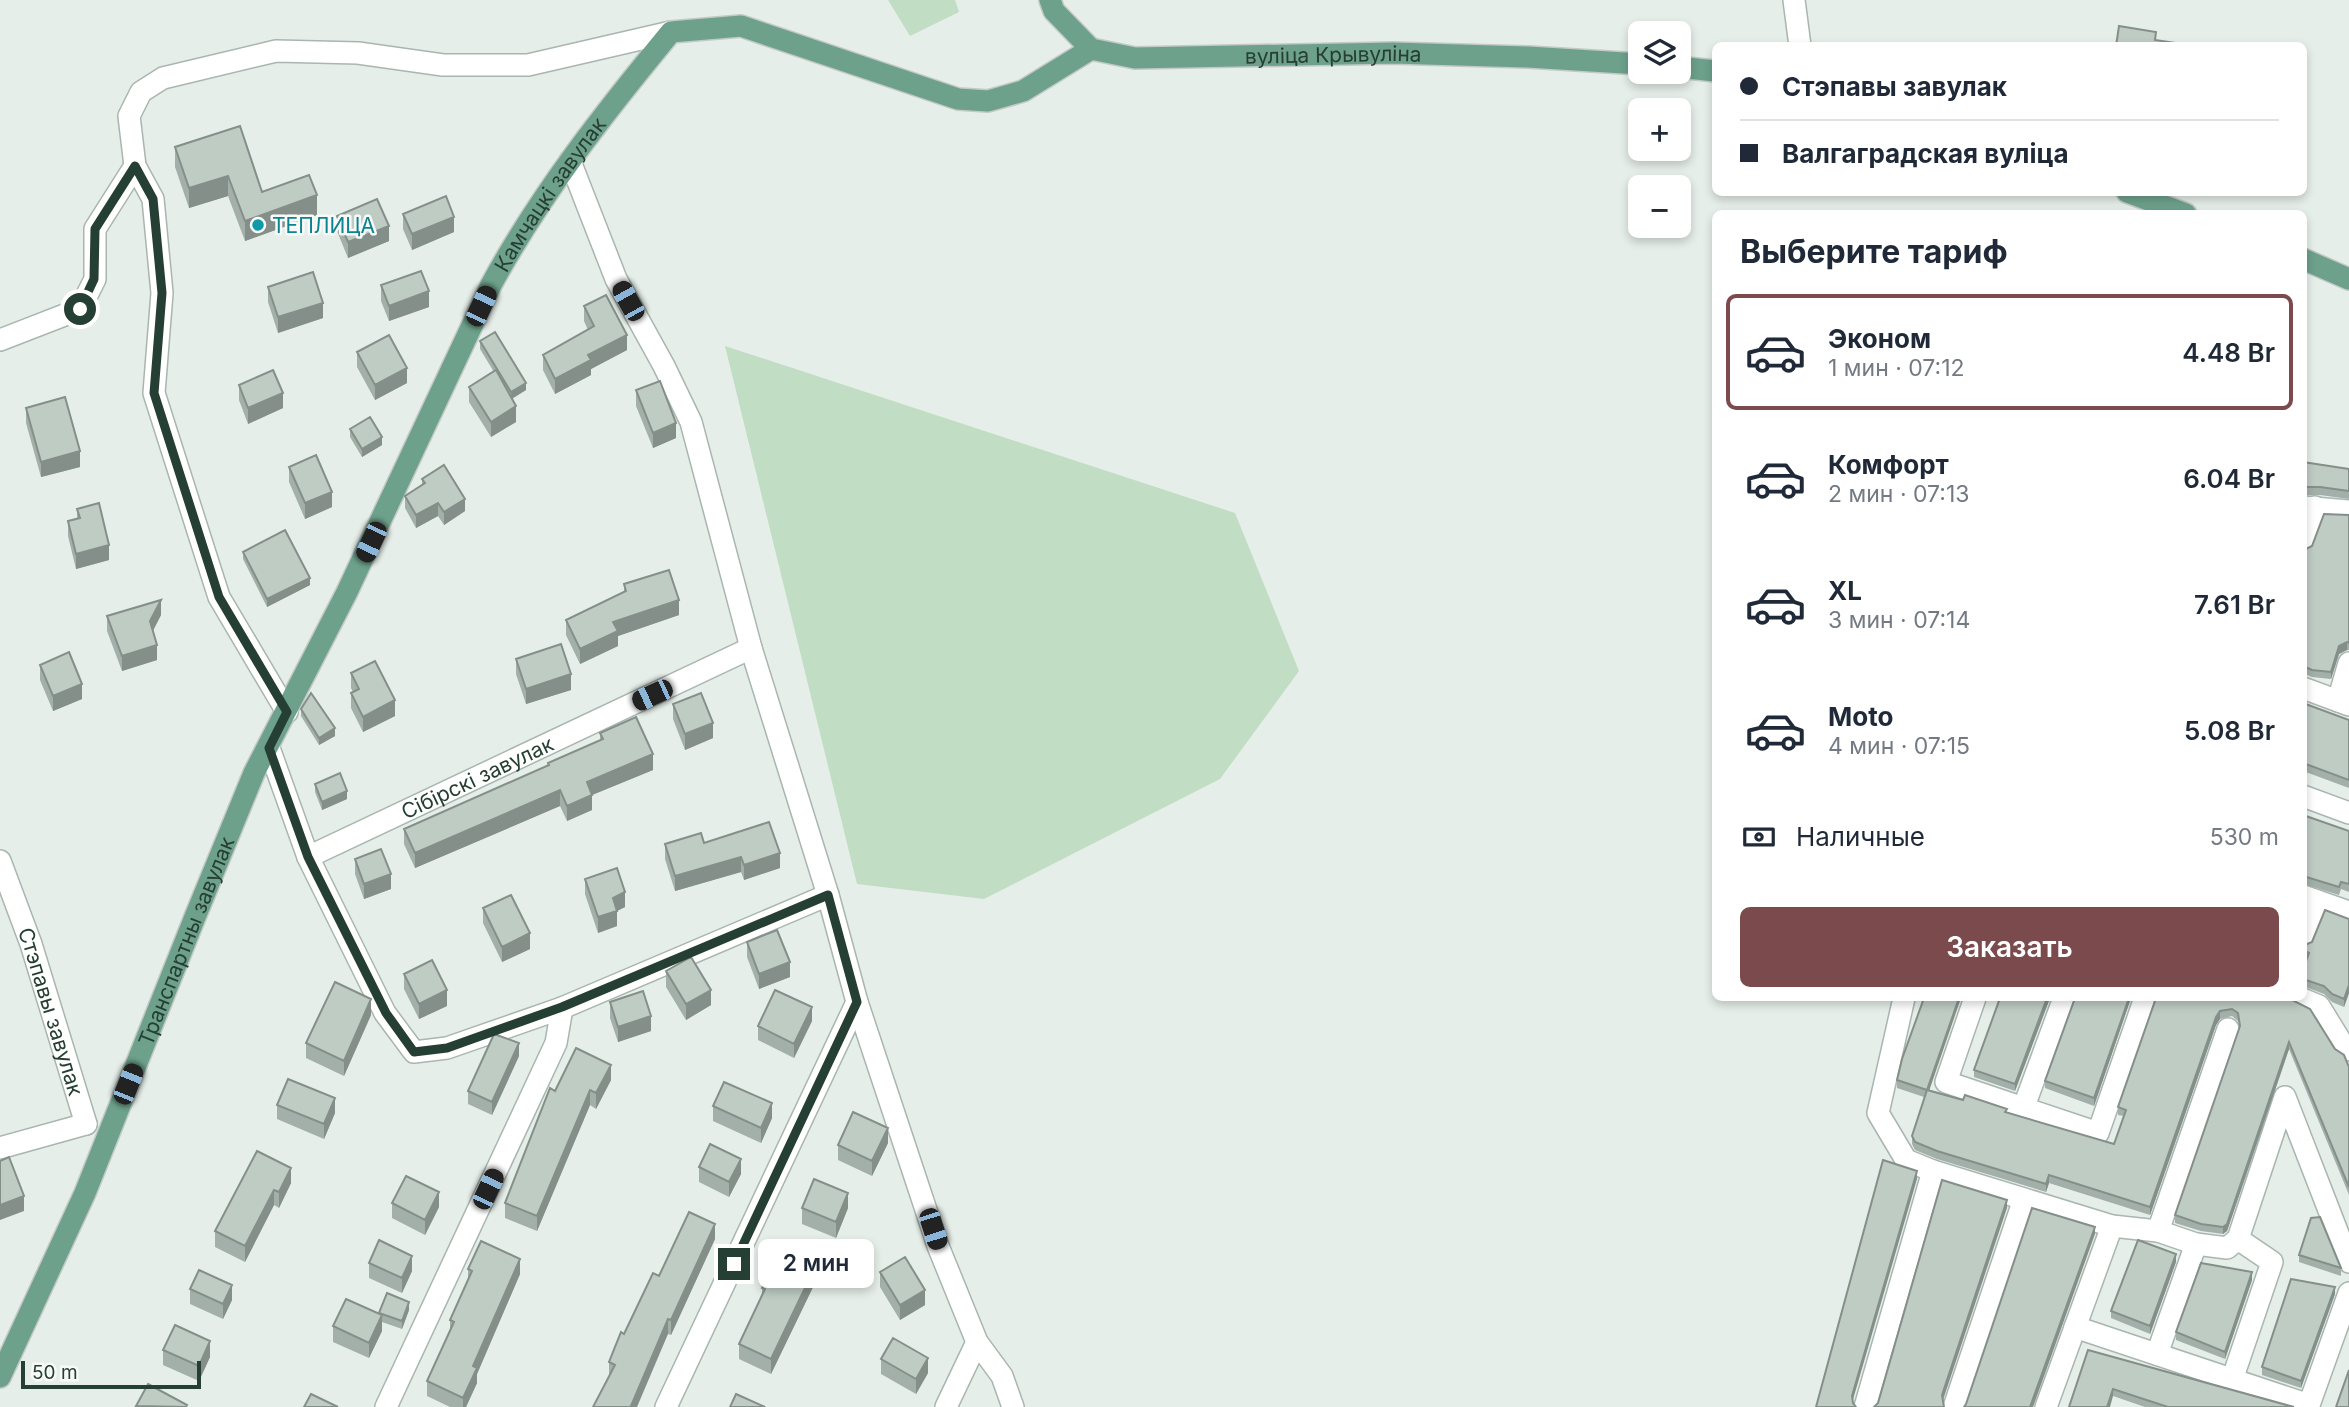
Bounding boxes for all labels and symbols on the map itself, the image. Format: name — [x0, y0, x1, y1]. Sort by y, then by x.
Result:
street label: вуліца Крывуліна — [1245, 40, 1422, 68]
street label: Камчацкі завулак — [489, 112, 611, 276]
place label: ТЕПЛИЦА — [272, 213, 375, 238]
marker: ТЕПЛИЦА — [250, 217, 266, 233]
car — [609, 278, 648, 324]
car — [463, 283, 500, 329]
route start — [64, 293, 96, 325]
car — [353, 519, 390, 565]
car — [629, 677, 676, 713]
street label: Сібірскі завулак — [397, 730, 558, 824]
street label: Транспартны завулак — [133, 832, 239, 1049]
street label: Стэпавы завулак — [13, 924, 89, 1099]
car — [111, 1061, 146, 1107]
car — [470, 1166, 507, 1212]
car — [917, 1206, 950, 1252]
callout: 2 мин — [758, 1240, 874, 1288]
route end — [718, 1248, 750, 1280]
scale bar — [21, 1358, 201, 1390]

